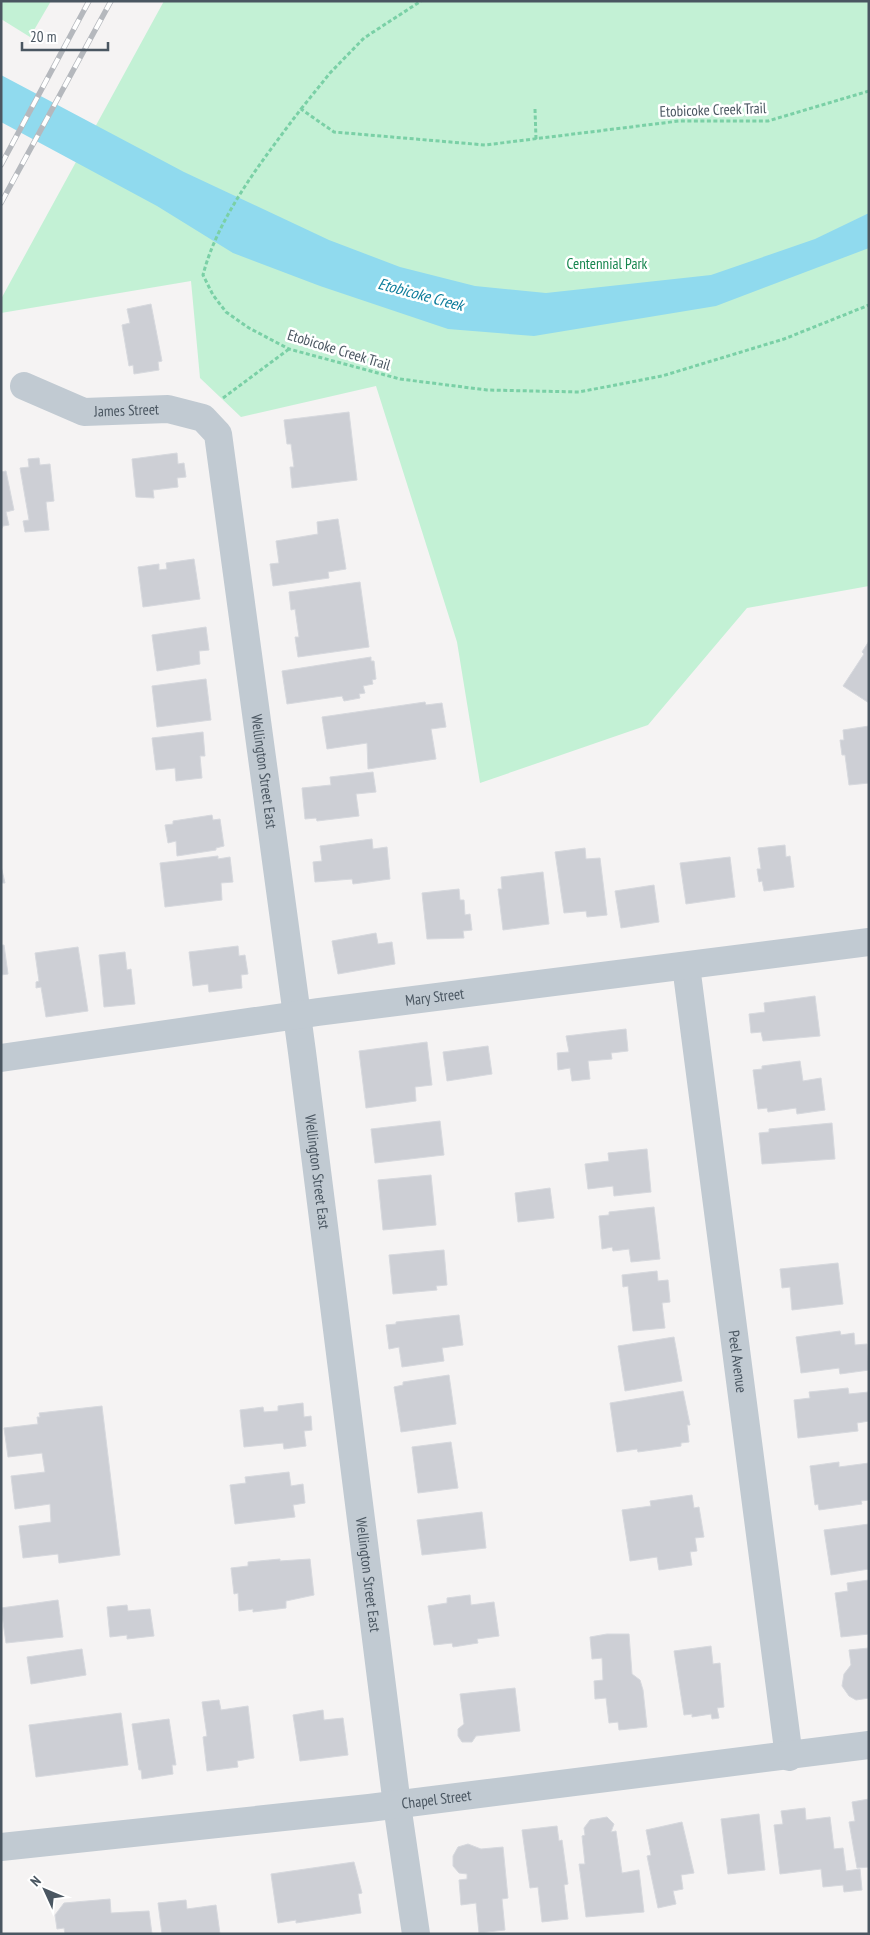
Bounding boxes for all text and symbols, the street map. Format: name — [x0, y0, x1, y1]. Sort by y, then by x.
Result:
scale bar — [22, 20, 109, 52]
text: 20 m — [30, 27, 56, 46]
street label: Etobicoke Creek Trail — [659, 98, 767, 121]
park label: Centennial Park — [567, 254, 648, 273]
water label: Etobicoke Creek — [376, 273, 468, 315]
street label: Etobicoke Creek Trail — [285, 325, 394, 374]
street label: James Street — [93, 399, 159, 421]
street label: Wellington Street East — [247, 713, 282, 830]
street label: Mary Street — [404, 984, 465, 1010]
street label: Wellington Street East — [301, 1113, 334, 1230]
street label: Peel Avenue — [725, 1329, 751, 1394]
street label: Wellington Street East — [352, 1516, 385, 1633]
street label: Chapel Street — [400, 1785, 472, 1813]
north arrow — [20, 1865, 70, 1915]
text: N — [27, 1872, 45, 1890]

